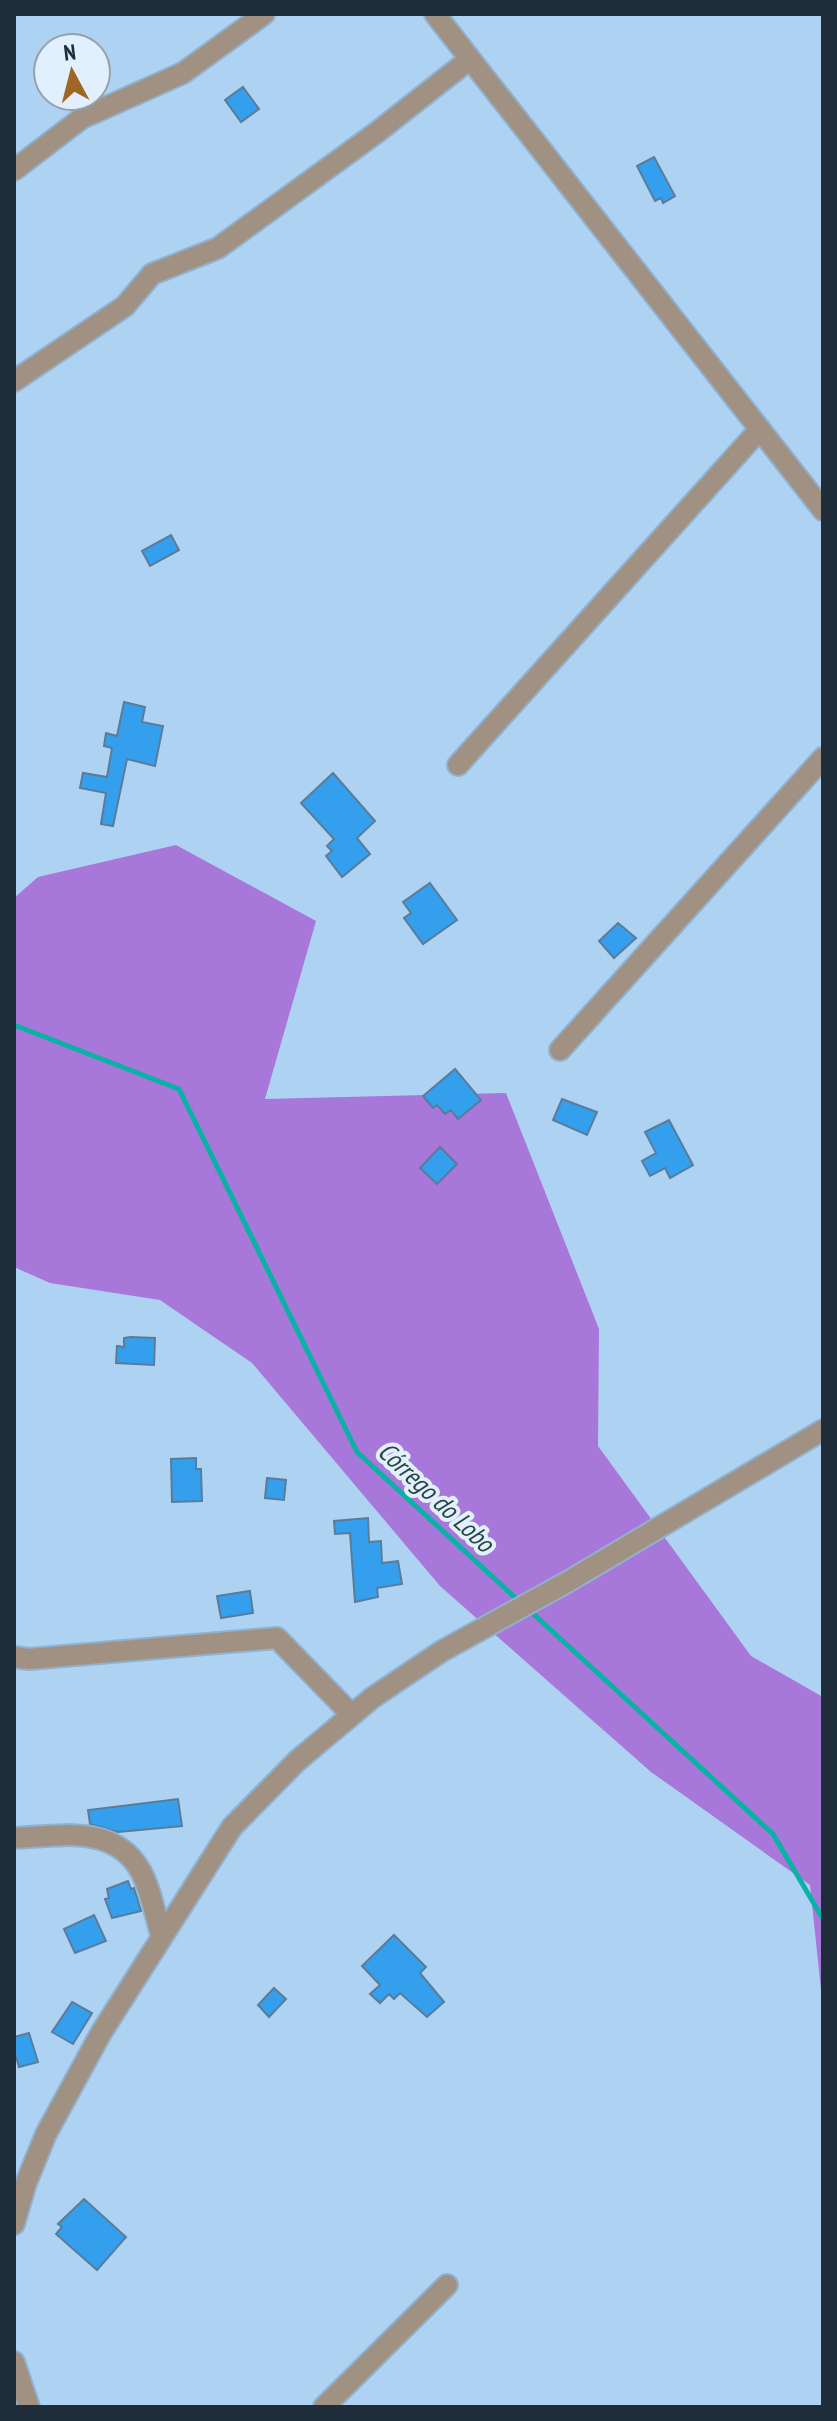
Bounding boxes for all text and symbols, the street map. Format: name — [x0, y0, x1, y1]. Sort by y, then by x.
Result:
north arrow — [32, 32, 112, 112]
text: N — [62, 38, 77, 67]
water label: Córrego do Lobo — [371, 1435, 502, 1560]

